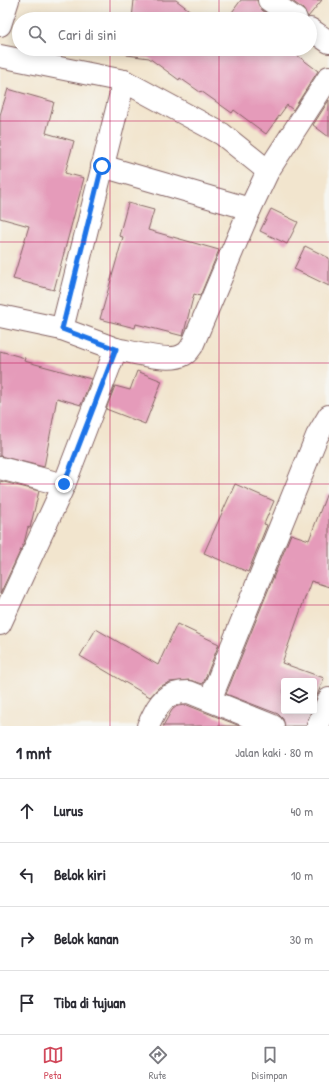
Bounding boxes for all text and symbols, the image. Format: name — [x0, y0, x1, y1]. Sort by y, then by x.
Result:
search box — [12, 12, 317, 56]
icon: search — [26, 23, 48, 45]
text: Cari di sini — [58, 24, 117, 45]
route start — [93, 157, 111, 175]
route end — [55, 475, 73, 493]
map controls — [281, 678, 317, 714]
button: layers — [281, 678, 317, 714]
text: 1 mnt — [16, 741, 51, 764]
text: Jalan kaki · 80 m — [235, 743, 313, 761]
icon: ahead — [16, 800, 38, 822]
text: Lurus — [54, 800, 83, 821]
text: 40 m — [290, 802, 313, 820]
icon: left — [16, 864, 38, 886]
text: Belok kiri — [54, 864, 106, 885]
text: 10 m — [291, 866, 313, 884]
icon: right — [16, 928, 38, 950]
text: Belok kanan — [54, 928, 119, 949]
text: 30 m — [290, 930, 313, 948]
icon: arrive — [16, 992, 38, 1014]
text: Tiba di tujuan — [54, 992, 126, 1013]
tab: Peta — [42, 1044, 64, 1082]
tab: Rute — [147, 1044, 169, 1082]
tab: Disimpan — [252, 1044, 287, 1082]

